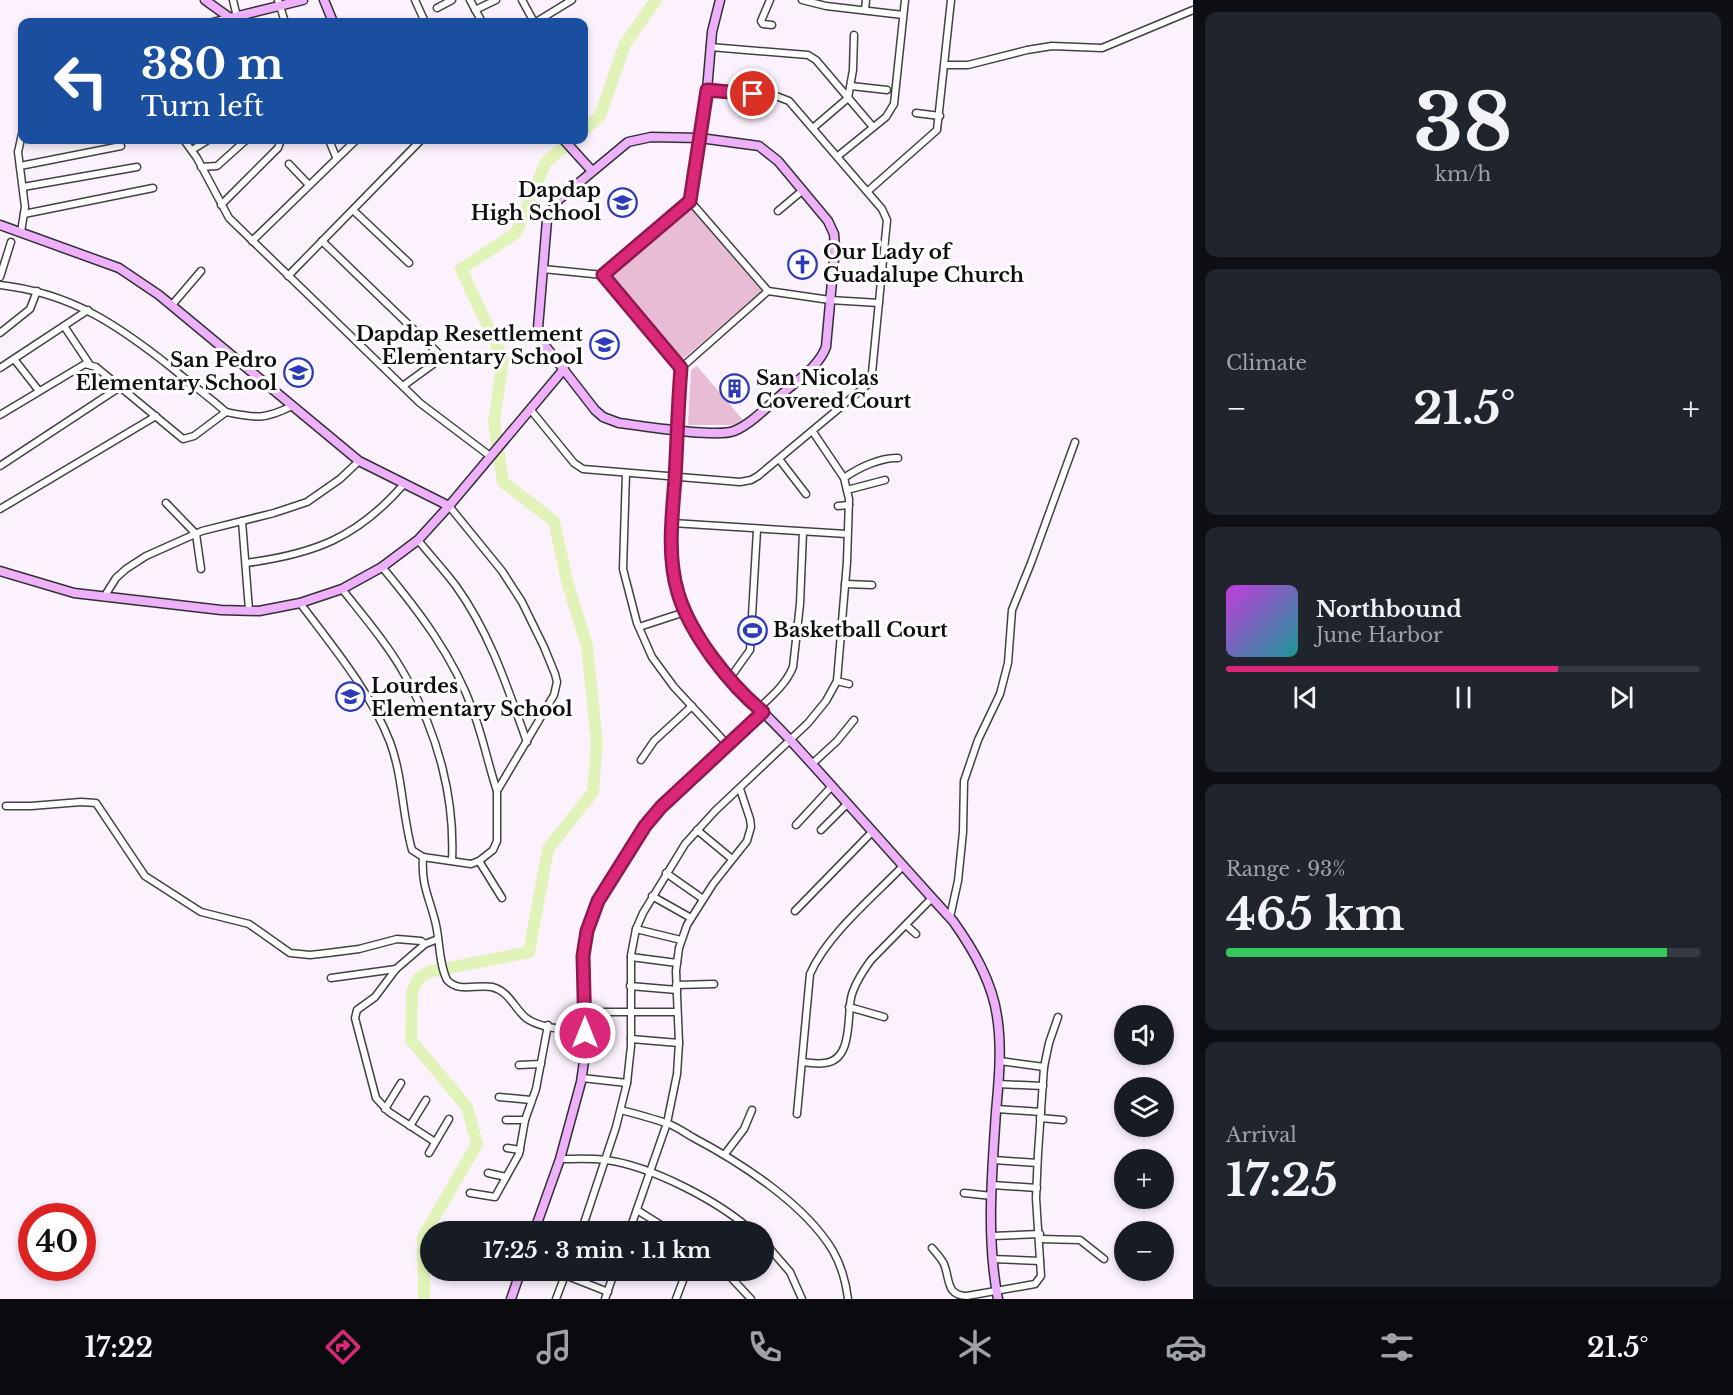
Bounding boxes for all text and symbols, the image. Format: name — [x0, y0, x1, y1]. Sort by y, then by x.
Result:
text: 380 m — [141, 38, 284, 90]
icon: left — [42, 42, 120, 120]
pin — [727, 68, 778, 119]
text: 38 — [1413, 74, 1513, 171]
icon: arrive — [736, 77, 769, 110]
text: Turn left — [141, 90, 264, 123]
text: km/h — [1435, 162, 1491, 186]
place label: Dapdap High School — [471, 178, 601, 225]
school or university icon: Dapdap High School — [606, 186, 638, 218]
place label: Our Lady of Guadalupe Church — [823, 240, 1025, 287]
church icon: Our Lady of Guadalupe Church — [786, 248, 818, 280]
place label: Dapdap Resettlement Elementary School — [356, 322, 583, 369]
school or university icon: Dapdap Resettlement Elementary School — [588, 329, 620, 361]
place label: San Pedro Elementary School — [76, 348, 277, 395]
text: Climate — [1226, 351, 1307, 375]
school or university icon: San Pedro Elementary School — [282, 356, 314, 388]
place label: San Nicolas Covered Court — [756, 366, 911, 413]
building icon: San Nicolas Covered Court — [719, 373, 751, 405]
text: 21.5° — [1413, 380, 1516, 436]
text: − — [1226, 388, 1247, 429]
text: + — [1682, 388, 1700, 429]
text: Northbound — [1316, 596, 1462, 623]
sports icon: Basketball Court — [736, 614, 768, 646]
place label: Basketball Court — [773, 618, 948, 642]
text: June Harbor — [1316, 623, 1443, 647]
place label: Lourdes Elementary School — [371, 674, 572, 721]
school or university icon: Lourdes Elementary School — [334, 681, 366, 713]
icon: previous — [1289, 681, 1322, 714]
icon: pause — [1447, 681, 1480, 714]
icon: next — [1605, 681, 1638, 714]
text: Range · 93% — [1226, 857, 1346, 881]
text: 465 km — [1226, 886, 1405, 942]
position arrow — [553, 1001, 617, 1065]
map controls — [1114, 1005, 1174, 1281]
button: sound — [1114, 1005, 1174, 1065]
button: layers — [1114, 1077, 1174, 1137]
text: Arrival — [1226, 1123, 1297, 1147]
button: + — [1114, 1149, 1174, 1209]
text: 17:25 — [1226, 1152, 1338, 1208]
speed limit sign: 40 — [18, 1203, 96, 1281]
button: − — [1114, 1221, 1174, 1281]
text: 17:25 · 3 min · 1.1 km — [483, 1237, 711, 1264]
icon: directions — [322, 1326, 364, 1368]
icon: music — [533, 1326, 575, 1368]
icon: phone — [744, 1326, 786, 1368]
icon: climate — [954, 1326, 996, 1368]
icon: car — [1165, 1326, 1207, 1368]
icon: filters — [1376, 1326, 1418, 1368]
text: 17:22 — [84, 1331, 153, 1364]
text: 21.5° — [1587, 1331, 1649, 1364]

